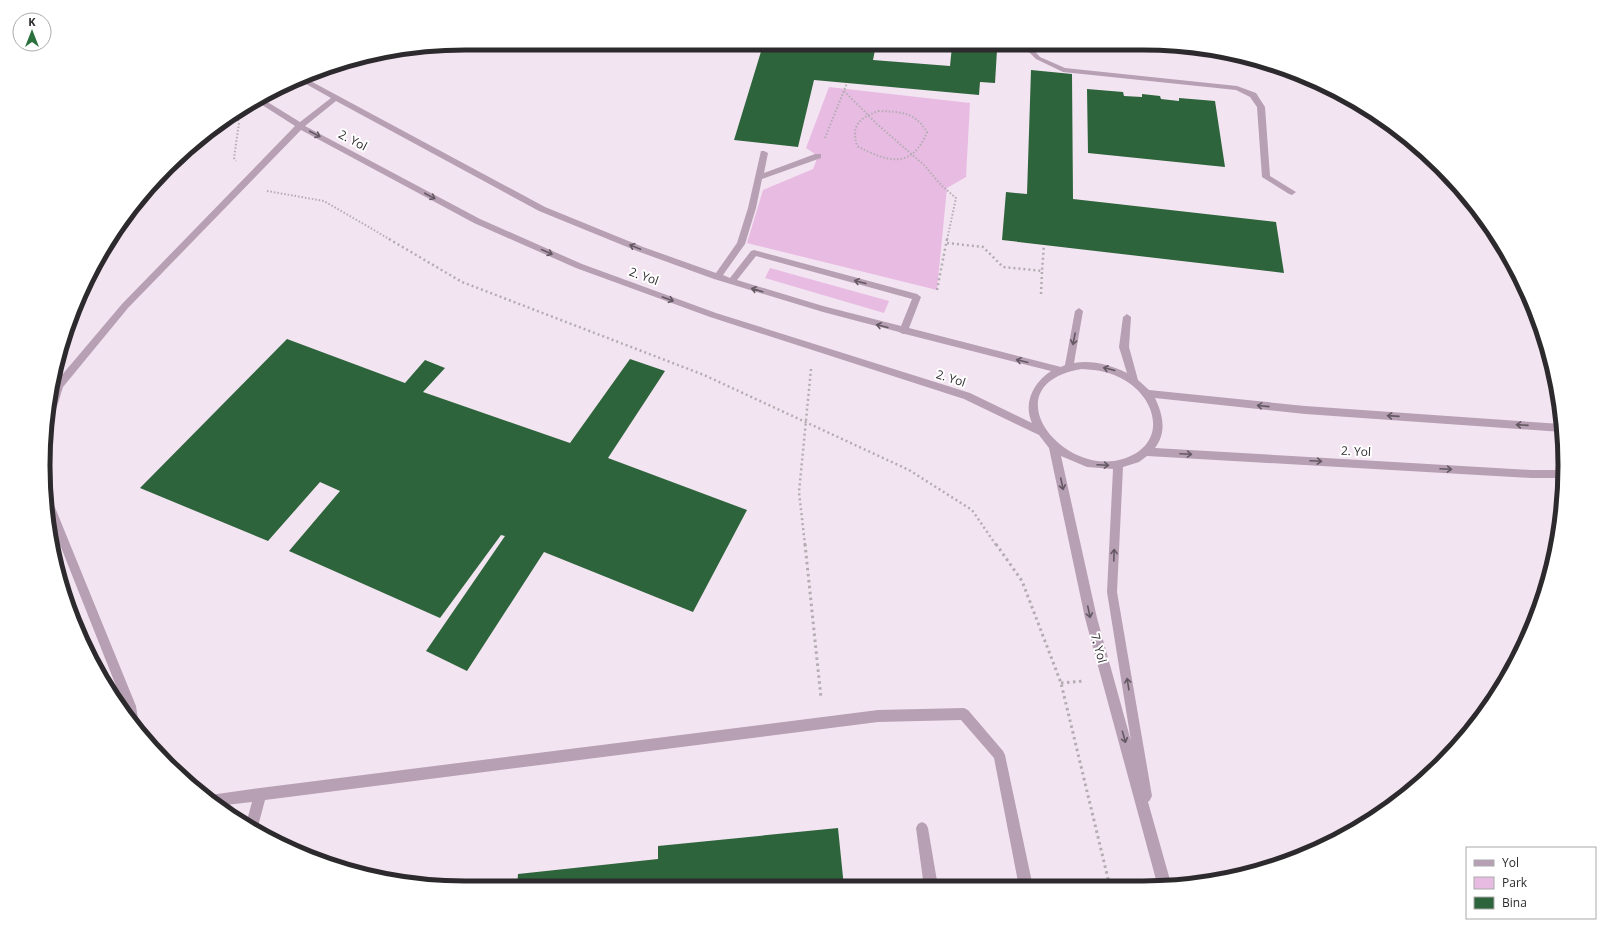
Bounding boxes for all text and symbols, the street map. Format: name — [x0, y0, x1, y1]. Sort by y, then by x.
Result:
north arrow — [12, 12, 52, 52]
text: K — [28, 14, 36, 29]
street label: 2. Yol — [336, 125, 370, 155]
one-way arrow — [309, 131, 321, 139]
one-way arrow — [424, 192, 436, 200]
one-way arrow — [629, 242, 641, 250]
one-way arrow — [541, 248, 553, 256]
street label: 2. Yol — [627, 263, 661, 289]
one-way arrow — [854, 278, 867, 285]
one-way arrow — [751, 286, 764, 293]
one-way arrow — [662, 295, 674, 303]
one-way arrow — [876, 321, 889, 329]
one-way arrow — [1070, 332, 1078, 345]
one-way arrow — [1016, 357, 1029, 364]
street label: 2. Yol — [934, 365, 968, 391]
one-way arrow — [1103, 365, 1116, 373]
one-way arrow — [1257, 402, 1270, 409]
one-way arrow — [1387, 413, 1400, 420]
one-way arrow — [1516, 422, 1529, 429]
street label: 2. Yol — [1341, 442, 1371, 460]
one-way arrow — [1179, 450, 1192, 458]
one-way arrow — [1309, 458, 1322, 465]
one-way arrow — [1096, 461, 1109, 468]
one-way arrow — [1439, 465, 1452, 472]
one-way arrow — [1059, 478, 1067, 491]
one-way arrow — [1110, 549, 1117, 562]
one-way arrow — [1086, 605, 1094, 618]
street label: 7. Yol — [1087, 631, 1111, 665]
one-way arrow — [1123, 678, 1131, 691]
one-way arrow — [1121, 730, 1128, 743]
legend — [1466, 847, 1596, 919]
text: Yol — [1502, 854, 1519, 871]
text: Park — [1502, 874, 1528, 891]
text: Bina — [1502, 894, 1527, 911]

